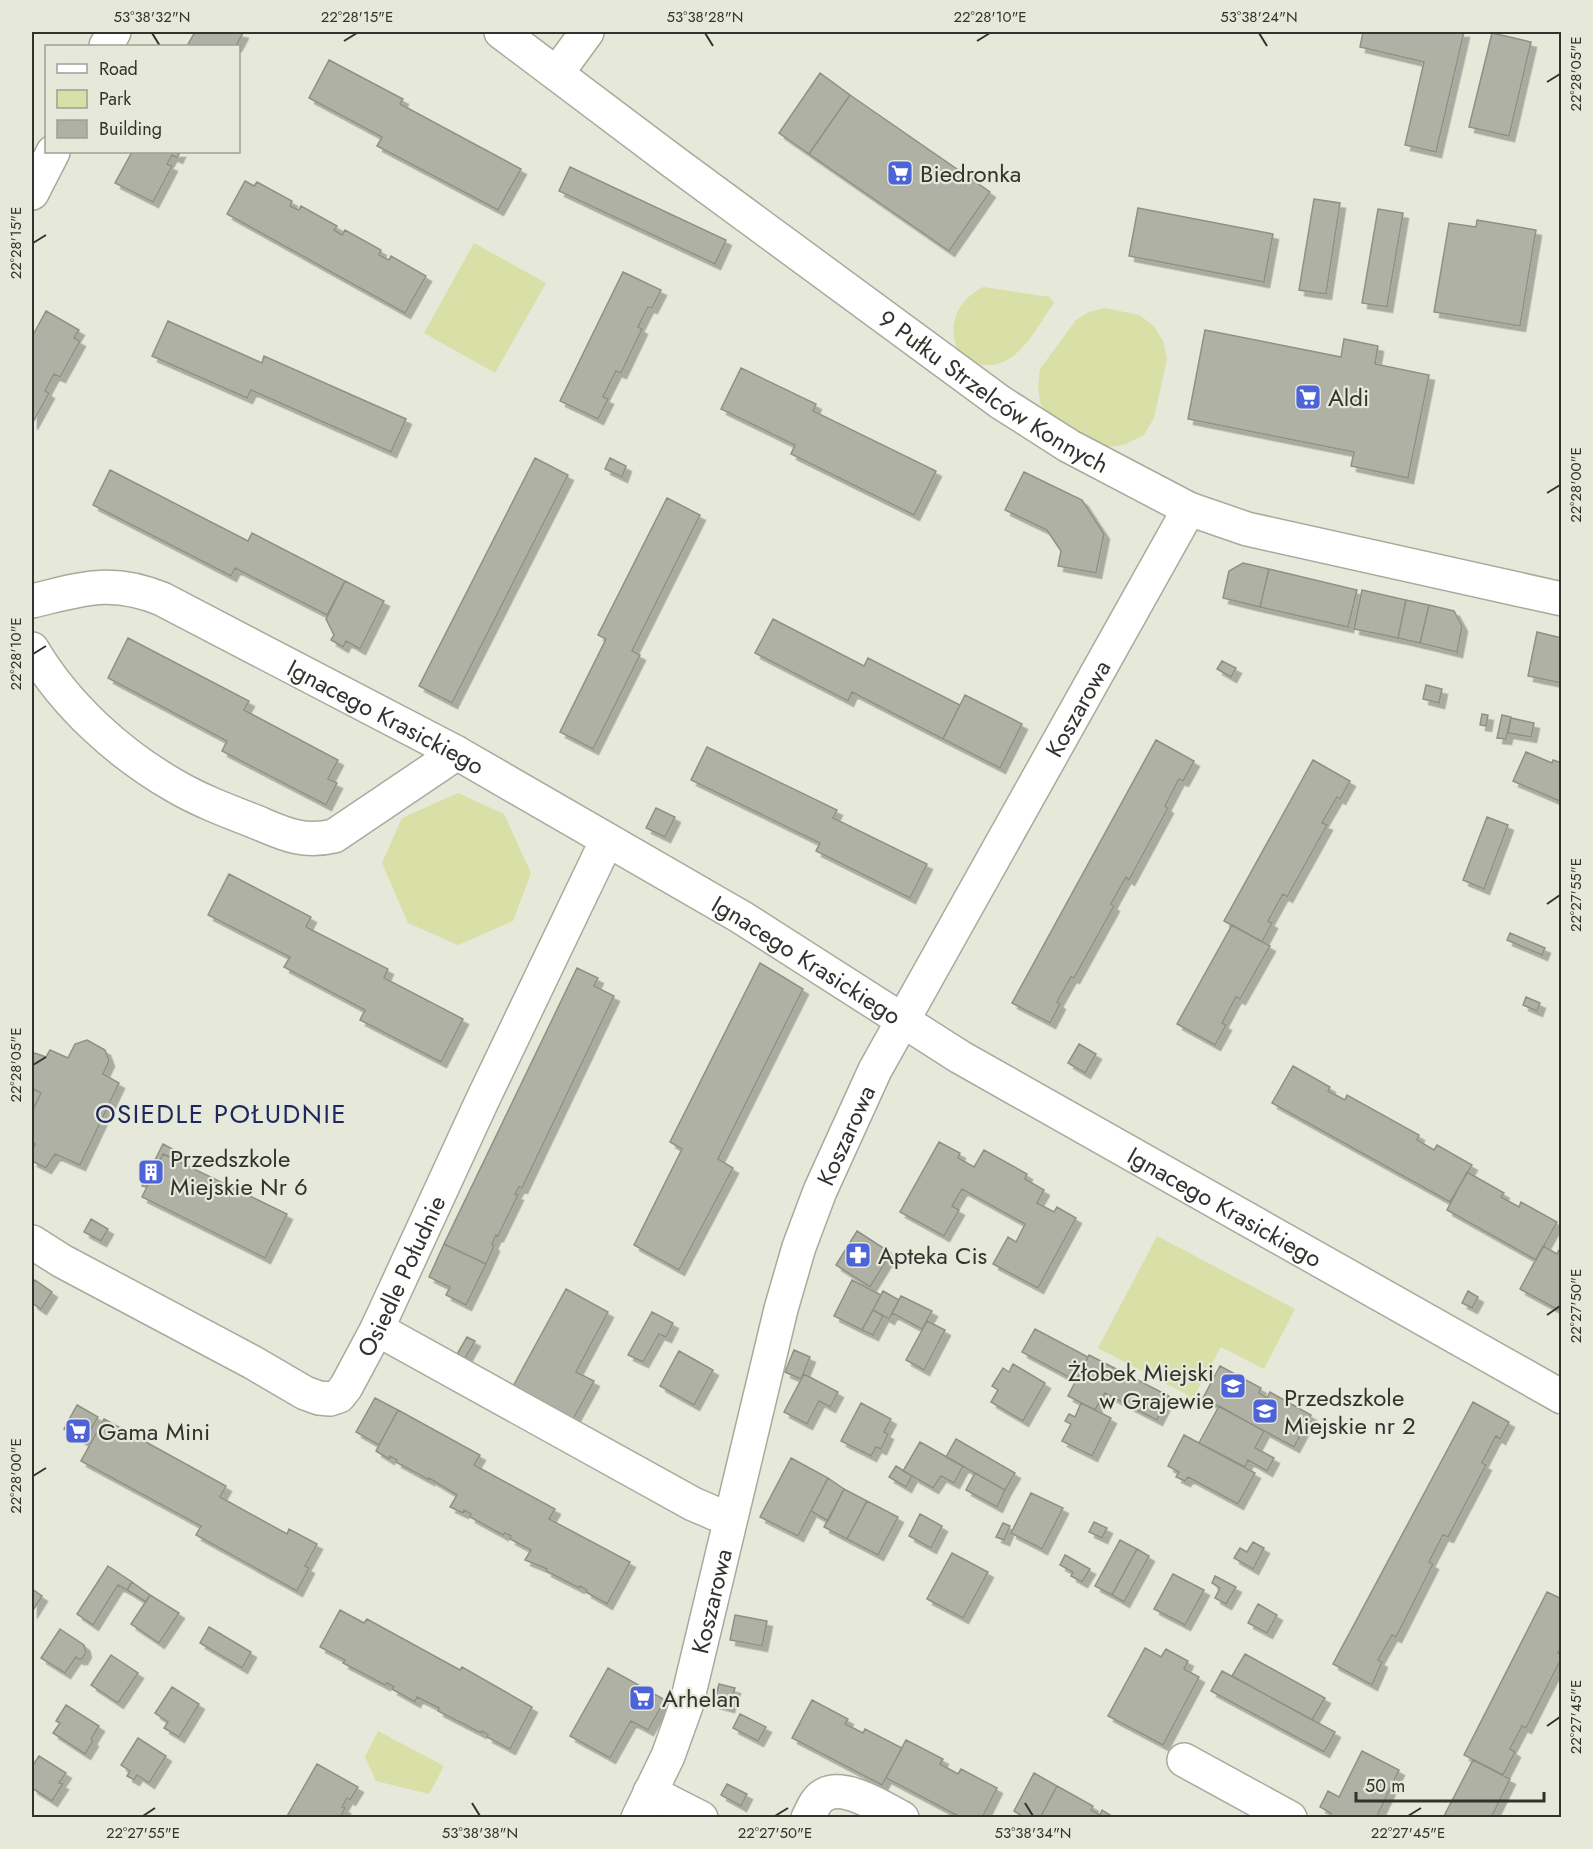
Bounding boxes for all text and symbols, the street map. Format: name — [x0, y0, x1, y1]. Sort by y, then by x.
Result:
text: 53°38'32"N — [114, 6, 190, 28]
text: 22°28'15"E — [321, 6, 393, 28]
text: 53°38'28"N — [667, 6, 743, 28]
text: 22°28'10"E — [953, 6, 1027, 28]
text: 53°38'24"N — [1220, 6, 1298, 28]
text: 22°28'05"E — [1565, 37, 1587, 111]
legend — [45, 45, 240, 153]
text: Road — [99, 56, 138, 82]
text: Park — [99, 86, 131, 112]
text: Building — [99, 116, 162, 142]
place label: Biedronka — [920, 156, 1021, 191]
supermarket icon: Biedronka — [885, 158, 915, 188]
text: 22°28'15"E — [5, 207, 27, 279]
street label: 9 Pułku Strzelców Konnych — [871, 301, 1115, 481]
place label: Aldi — [1328, 380, 1369, 415]
supermarket icon: Aldi — [1293, 382, 1323, 412]
text: 22°28'00"E — [1565, 447, 1587, 523]
text: 22°28'10"E — [5, 617, 27, 691]
street label: Ignacego Krasickiego — [281, 650, 491, 783]
street label: Koszarowa — [1036, 653, 1119, 763]
text: 22°27'55"E — [1565, 858, 1587, 932]
street label: Ignacego Krasickiego — [705, 886, 908, 1033]
text: 22°28'05"E — [5, 1028, 27, 1102]
street label: Koszarowa — [807, 1079, 883, 1191]
district label: OSIEDLE POŁUDNIE — [95, 1095, 347, 1133]
street label: Ignacego Krasickiego — [1121, 1138, 1329, 1276]
place label: Przedszkole Miejskie Nr 6 — [170, 1141, 308, 1204]
building icon: Przedszkole Miejskie Nr 6 — [136, 1157, 166, 1187]
street label: Osiedle Południe — [348, 1189, 454, 1363]
place label: Apteka Cis — [878, 1238, 987, 1273]
pharmacy icon: Apteka Cis — [843, 1240, 873, 1270]
text: 22°27'50"E — [1565, 1269, 1587, 1343]
place label: Żłobek Miejski w Grajewie — [1068, 1355, 1214, 1418]
school or university icon: Żłobek Miejski w Grajewie — [1218, 1371, 1248, 1401]
place label: Przedszkole Miejskie nr 2 — [1284, 1380, 1416, 1443]
school or university icon: Przedszkole Miejskie nr 2 — [1250, 1396, 1280, 1426]
place label: Gama Mini — [98, 1414, 210, 1449]
supermarket icon: Gama Mini — [63, 1416, 93, 1446]
text: 22°28'00"E — [5, 1438, 27, 1514]
street label: Koszarowa — [682, 1545, 741, 1657]
text: 22°27'45"E — [1565, 1680, 1587, 1754]
place label: Arhelan — [662, 1681, 741, 1716]
supermarket icon: Arhelan — [627, 1683, 657, 1713]
scale bar — [1356, 1765, 1544, 1803]
text: 50 m — [1365, 1773, 1405, 1799]
text: 22°27'55"E — [106, 1822, 180, 1844]
text: 53°38'38"N — [442, 1822, 518, 1844]
text: 22°27'50"E — [738, 1822, 812, 1844]
text: 53°38'34"N — [994, 1822, 1072, 1844]
text: 22°27'45"E — [1371, 1822, 1445, 1844]

